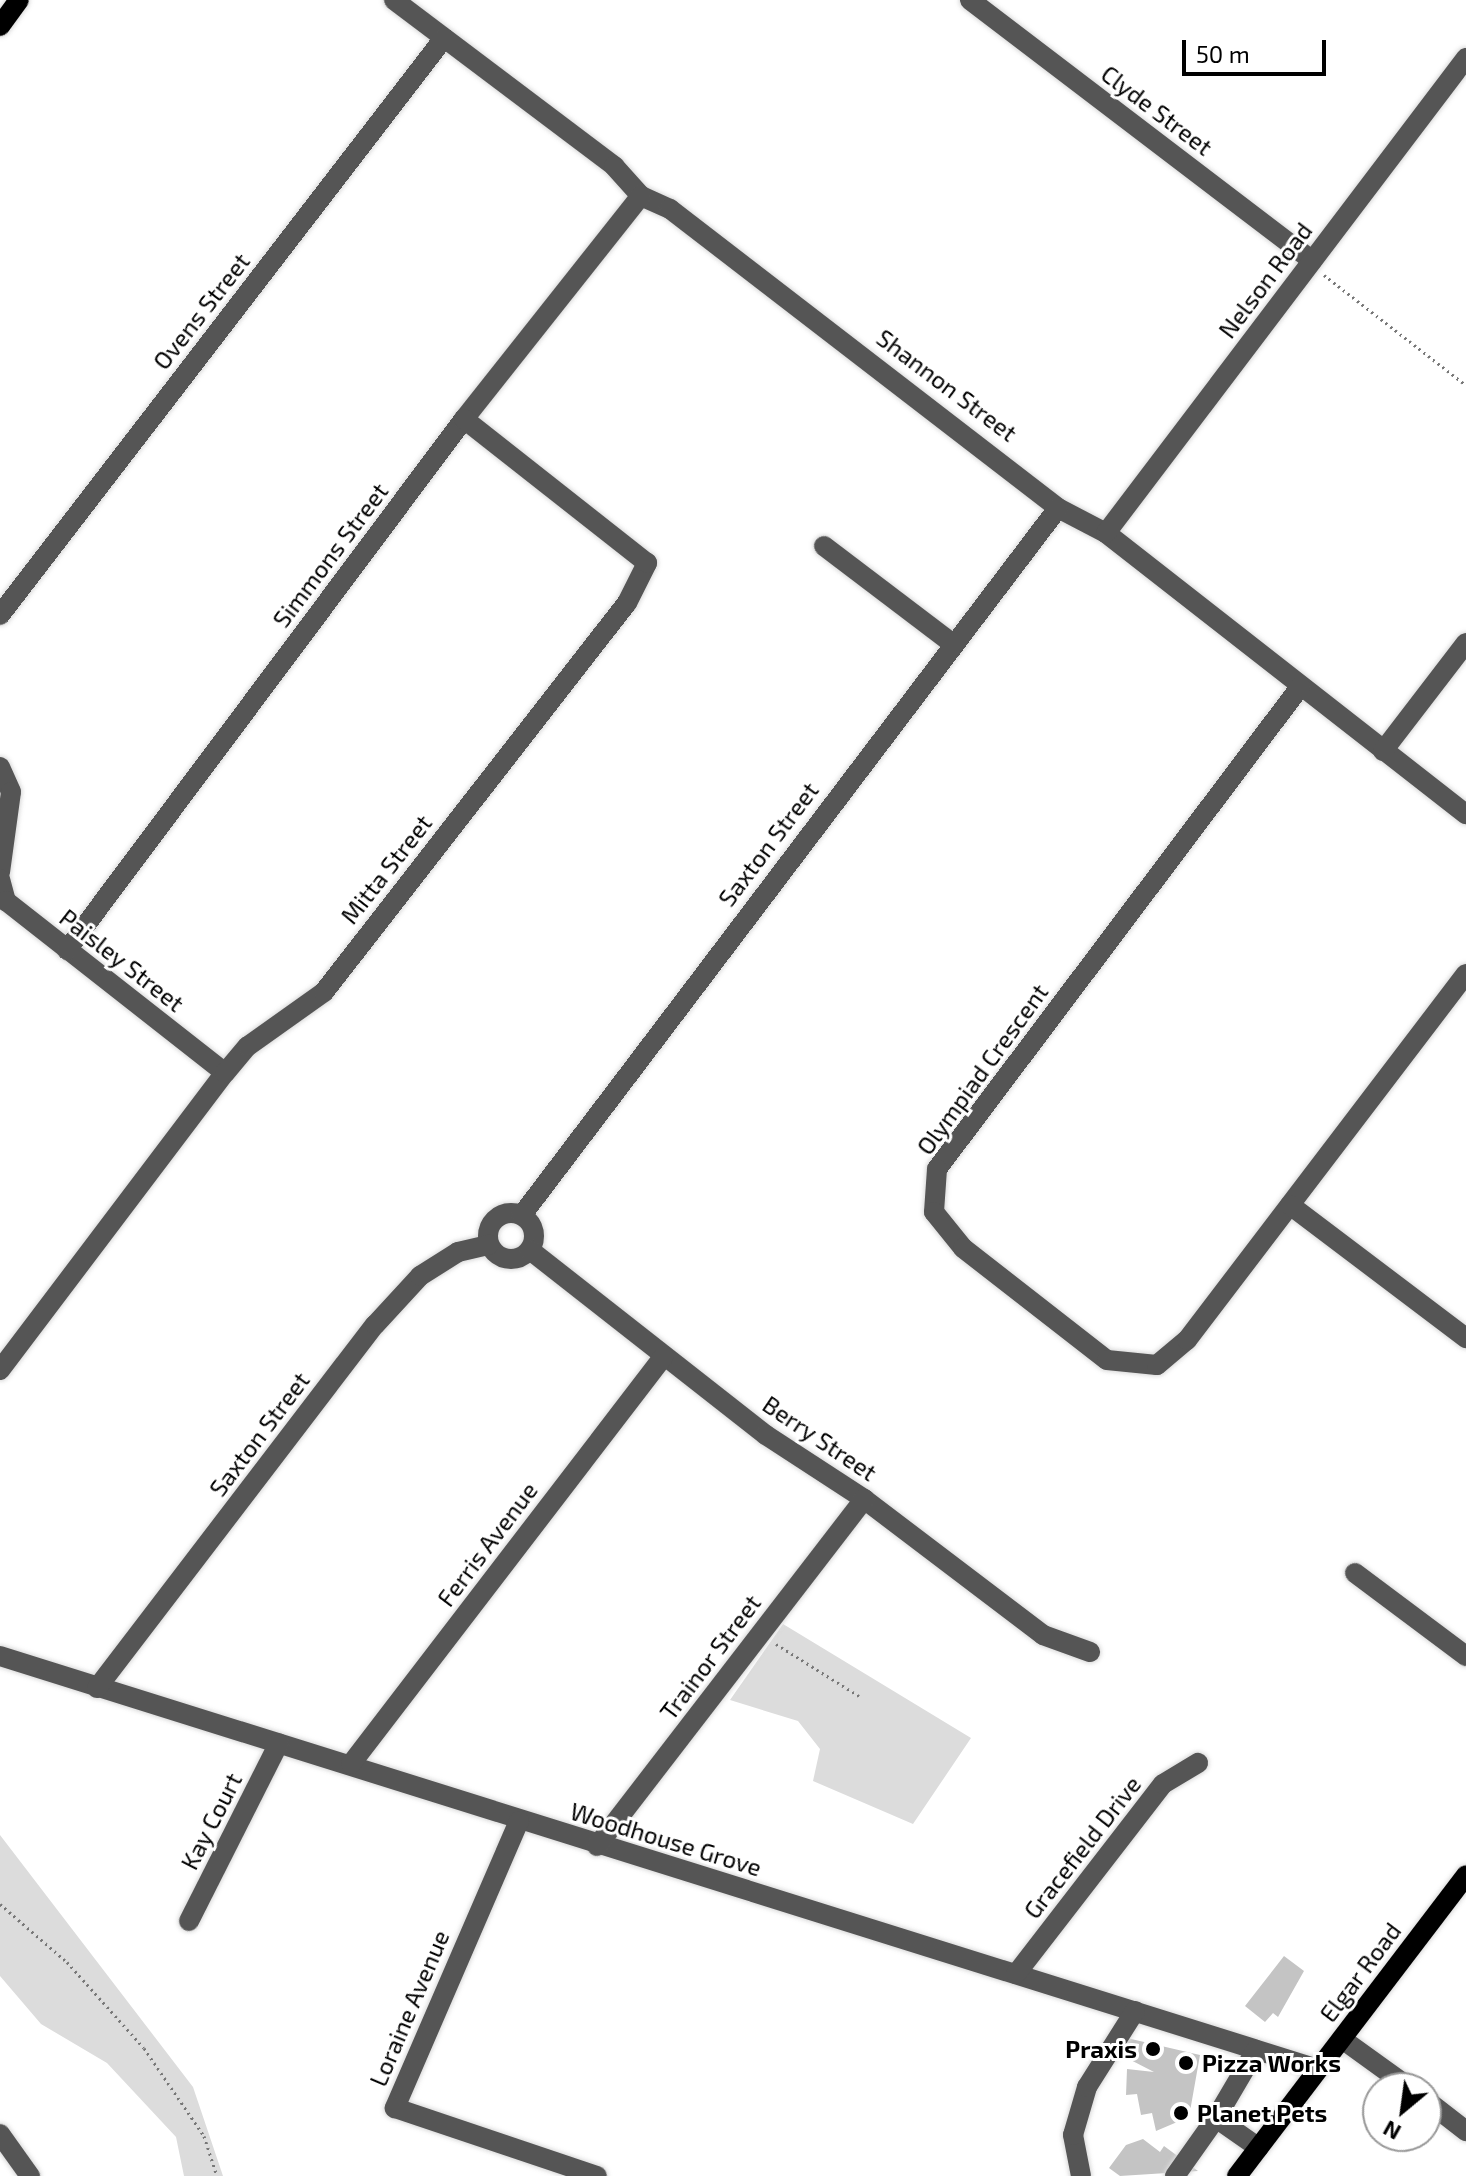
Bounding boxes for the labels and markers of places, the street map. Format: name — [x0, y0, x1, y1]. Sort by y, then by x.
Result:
place label: Praxis — [1065, 2035, 1137, 2063]
marker: Praxis — [1144, 2040, 1162, 2058]
place label: Pizza Works — [1202, 2049, 1341, 2077]
marker: Pizza Works — [1177, 2054, 1195, 2072]
place label: Planet Pets — [1197, 2099, 1327, 2127]
marker: Planet Pets — [1172, 2104, 1190, 2122]

